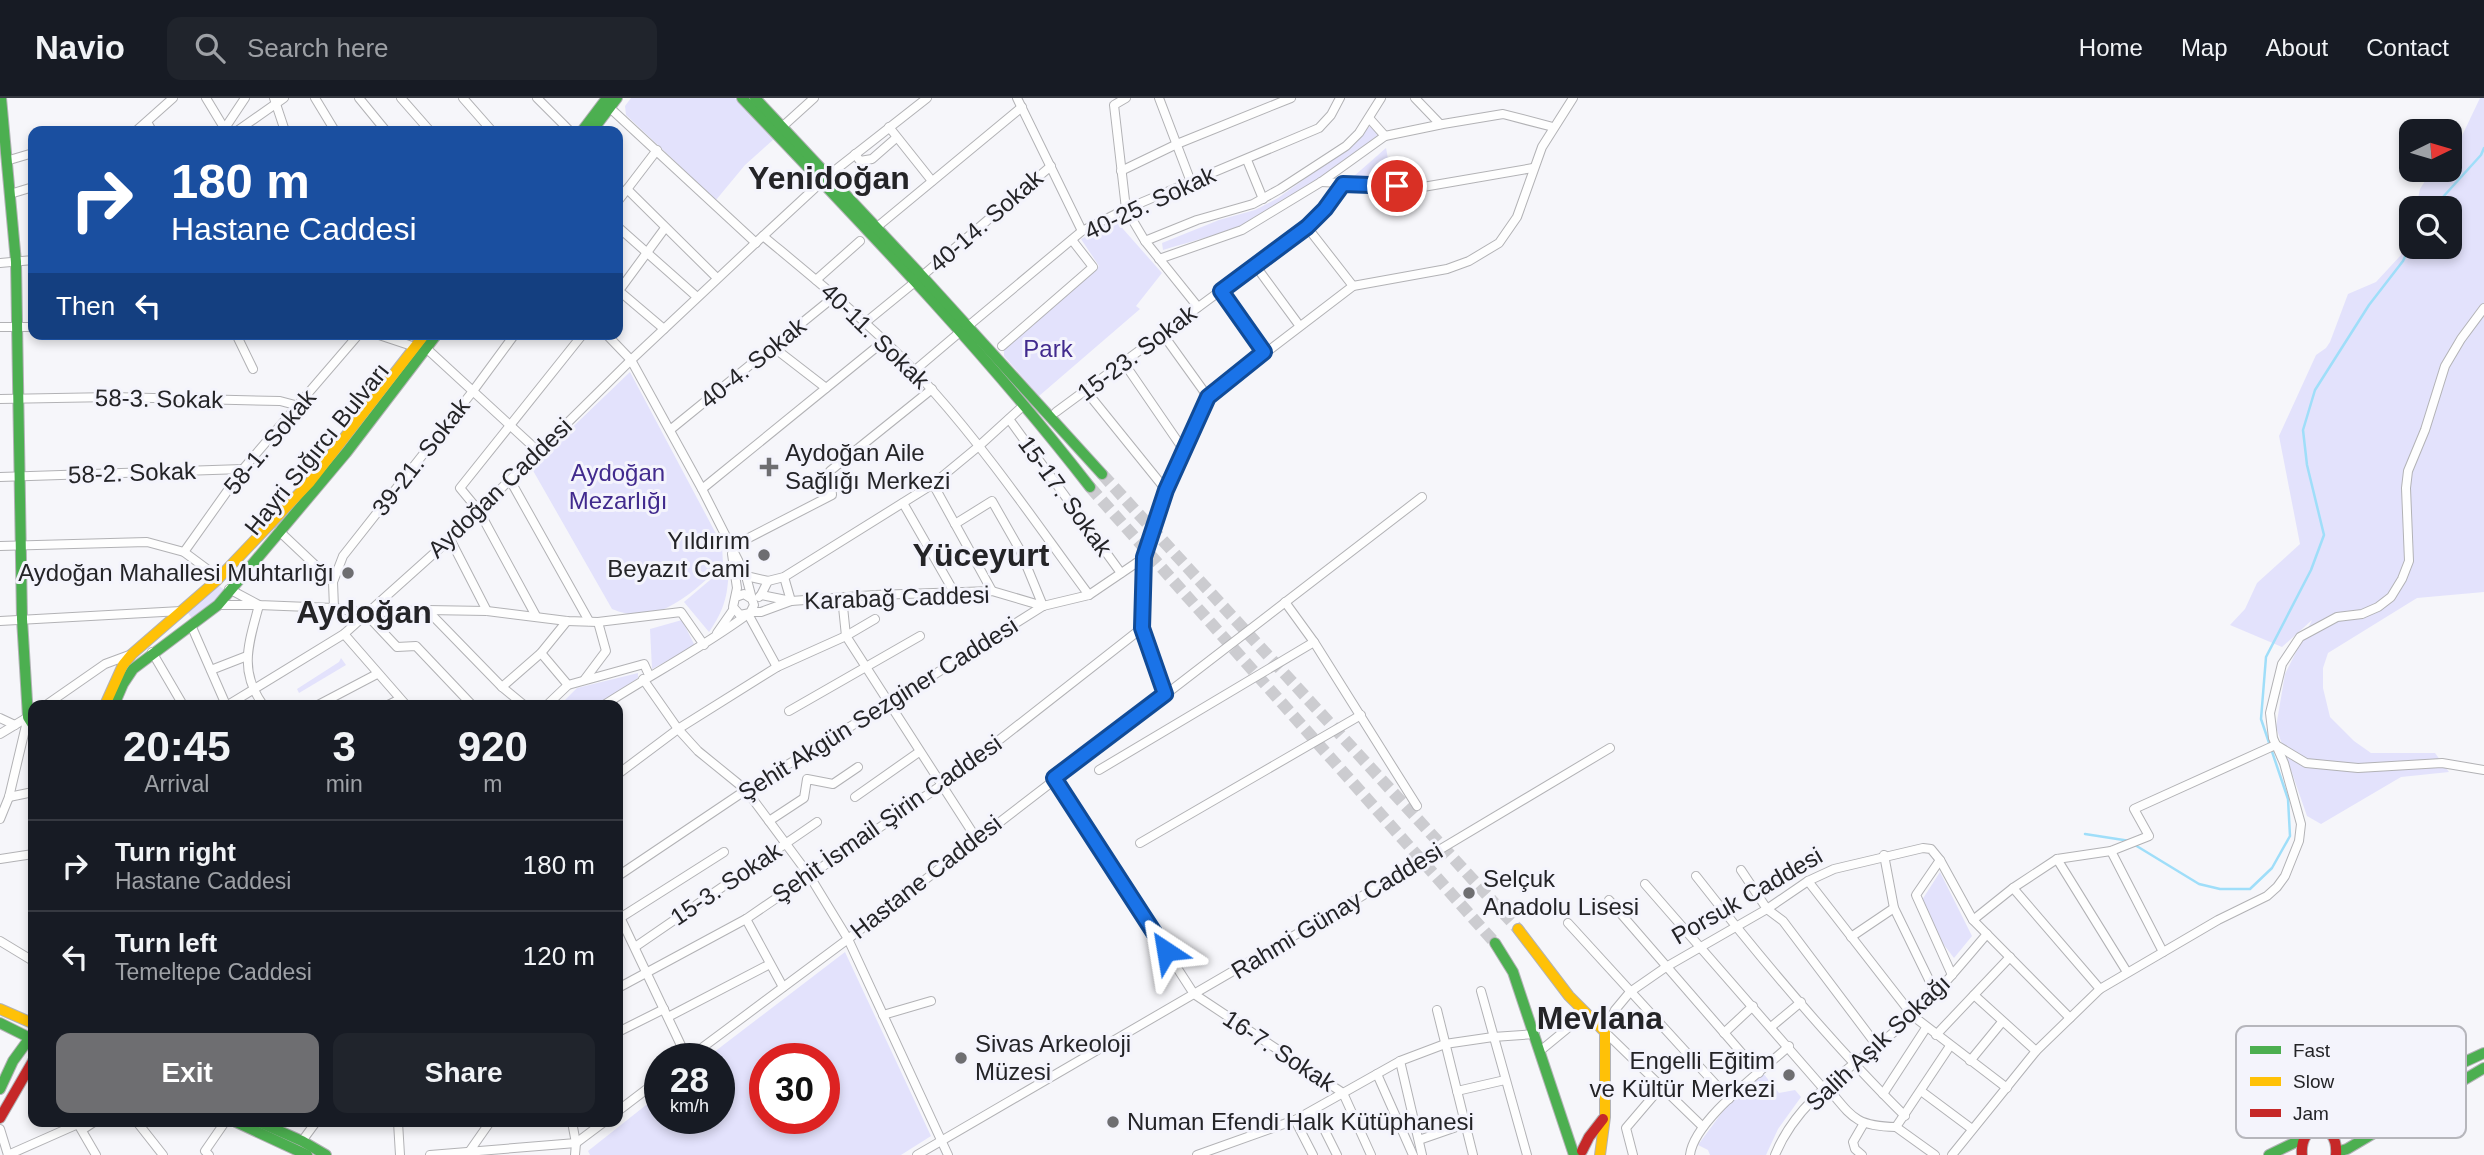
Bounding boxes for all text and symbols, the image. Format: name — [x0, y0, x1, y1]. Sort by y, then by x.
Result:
search box — [167, 17, 657, 80]
text: Navio — [35, 29, 125, 66]
icon: search — [191, 29, 229, 67]
text: Search here — [247, 33, 389, 63]
text: Home — [2079, 34, 2143, 61]
text: Map — [2181, 34, 2228, 61]
text: About — [2266, 34, 2328, 61]
text: Contact — [2366, 34, 2449, 61]
north arrow — [2399, 119, 2462, 182]
map controls — [2399, 119, 2462, 259]
icon: right — [56, 154, 147, 245]
text: 180 m — [171, 154, 310, 208]
pin — [1367, 156, 1427, 216]
district label: Yenidoğan — [748, 160, 910, 196]
street label: 40-25. Sokak — [1080, 160, 1220, 245]
street label: 40-14. Sokak — [923, 163, 1049, 277]
icon: arrive — [1378, 167, 1416, 205]
button: search — [2399, 196, 2462, 259]
text: Hastane Caddesi — [171, 211, 416, 247]
street label: 40-11. Sokak — [816, 277, 936, 395]
icon: left — [129, 287, 167, 325]
text: Then — [56, 291, 115, 321]
street label: 15-23. Sokak — [1072, 299, 1202, 406]
street label: 40-4. Sokak — [694, 311, 812, 413]
park label: Park — [1023, 335, 1074, 362]
street label: Hayri Sığırcı Bulvarı — [239, 357, 394, 540]
street label: 58-1. Sokak — [218, 383, 322, 499]
street label: 58-3. Sokak — [95, 384, 224, 413]
street label: 39-21. Sokak — [366, 392, 475, 521]
street label: Aydoğan Caddesi — [422, 412, 577, 563]
street label: 15-17. Sokak — [1013, 431, 1118, 562]
place label: Aydoğan Aile Sağlığı Merkezi — [785, 439, 950, 494]
street label: 58-2. Sokak — [68, 457, 197, 488]
marker: Aydoğan Aile Sağlığı Merkezi — [759, 457, 779, 477]
park label: Aydoğan Mezarlığı — [569, 459, 667, 514]
place label: Yıldırım Beyazıt Cami — [607, 527, 750, 582]
district label: Yüceyurt — [913, 537, 1050, 573]
marker: Yıldırım Beyazıt Cami — [756, 547, 772, 563]
place label: Aydoğan Mahallesi Muhtarlığı — [18, 559, 334, 586]
marker: Aydoğan Mahallesi Muhtarlığı — [340, 565, 356, 581]
street label: Karabağ Caddesi — [804, 581, 990, 614]
district label: Aydoğan — [296, 594, 432, 630]
street label: Şehit Akgün Sezginer Caddesi — [733, 611, 1022, 806]
text: 20:45 — [123, 723, 231, 770]
text: 3 — [332, 723, 356, 770]
text: 920 — [458, 723, 528, 770]
street label: Şehit İsmail Şirin Caddesi — [767, 729, 1006, 908]
text: Arrival — [144, 771, 209, 797]
text: min — [326, 771, 363, 797]
text: m — [483, 771, 502, 797]
street label: Hastane Caddesi — [845, 809, 1007, 944]
street label: 15-3. Sokak — [665, 836, 787, 931]
text: Turn right — [115, 837, 236, 867]
street label: Rahmi Günay Caddesi — [1226, 837, 1447, 984]
street label: Porsuk Caddesi — [1667, 842, 1827, 950]
icon: right — [56, 847, 94, 885]
text: 180 m — [523, 850, 595, 880]
place label: Selçuk Anadolu Lisesi — [1483, 865, 1639, 920]
text: Hastane Caddesi — [115, 868, 291, 894]
marker: Selçuk Anadolu Lisesi — [1461, 885, 1477, 901]
position arrow — [1129, 914, 1203, 988]
text: Turn left — [115, 928, 217, 958]
icon: left — [56, 938, 94, 976]
text: 120 m — [523, 941, 595, 971]
text: Temeltepe Caddesi — [115, 959, 312, 985]
street label: Salih Aşık Sokağı — [1800, 969, 1955, 1116]
district label: Mevlana — [1537, 1000, 1663, 1036]
street label: 16-7. Sokak — [1218, 1004, 1341, 1097]
legend — [2236, 1026, 2466, 1138]
place label: Sivas Arkeoloji Müzesi — [975, 1030, 1131, 1085]
button: Exit — [56, 1033, 319, 1113]
button: Share — [333, 1033, 595, 1113]
text: Fast — [2293, 1040, 2331, 1061]
speed limit sign: 30 — [749, 1043, 840, 1134]
place label: Engelli Eğitim ve Kültür Merkezi — [1590, 1047, 1775, 1102]
marker: Sivas Arkeoloji Müzesi — [953, 1050, 969, 1066]
text: 28 — [670, 1060, 709, 1099]
marker: Engelli Eğitim ve Kültür Merkezi — [1781, 1067, 1797, 1083]
text: Slow — [2293, 1071, 2334, 1092]
text: km/h — [670, 1096, 709, 1116]
text: Jam — [2293, 1103, 2329, 1124]
place label: Numan Efendi Halk Kütüphanesi — [1127, 1108, 1474, 1135]
marker: Numan Efendi Halk Kütüphanesi — [1105, 1114, 1121, 1130]

